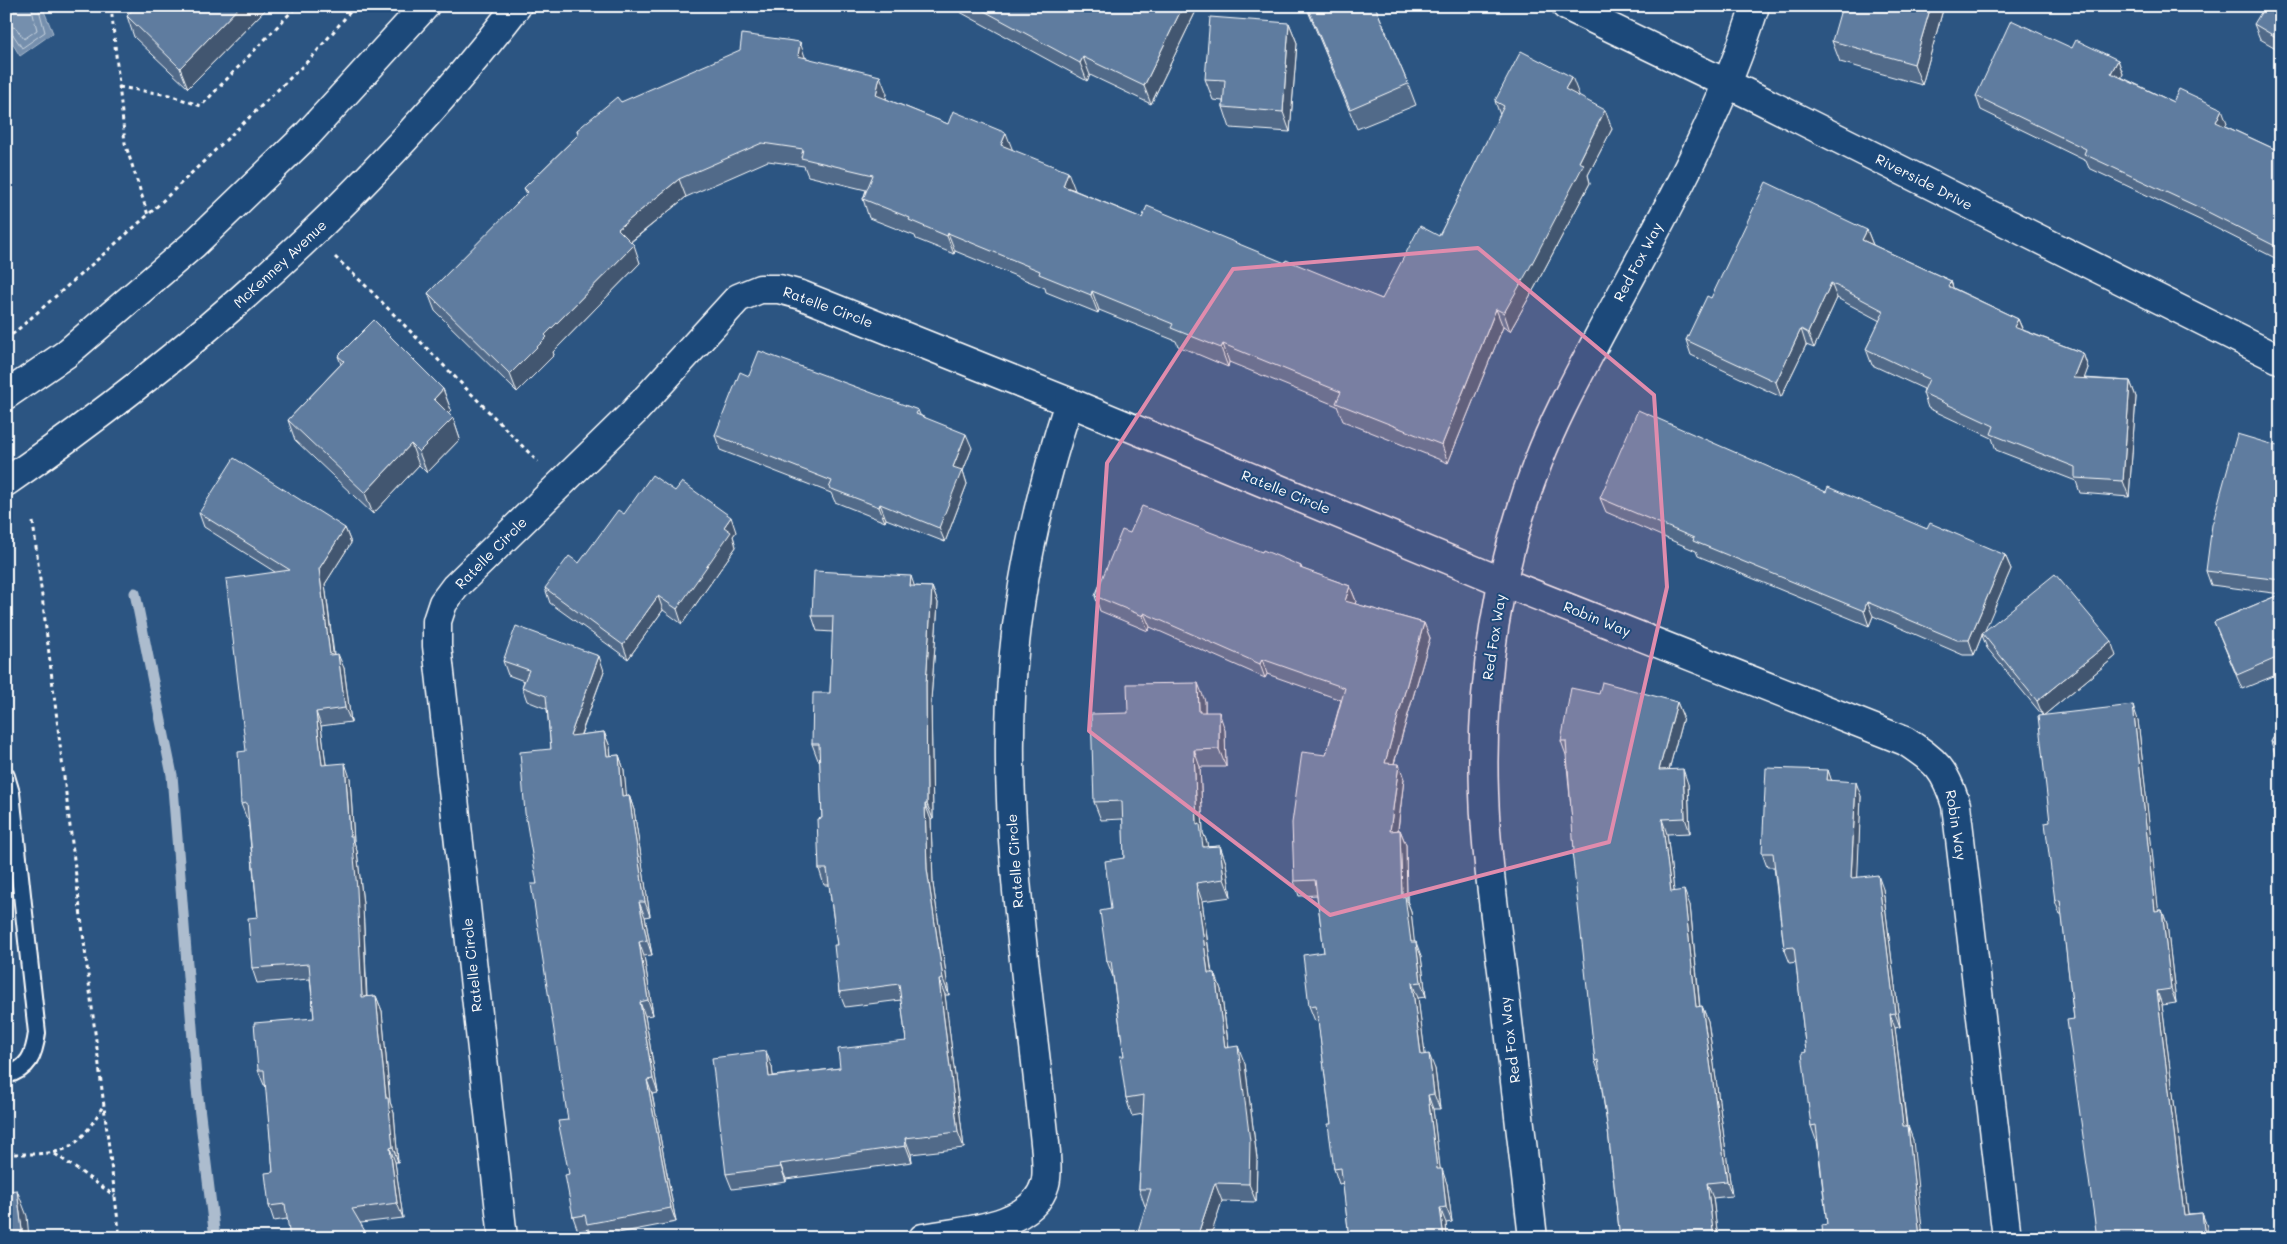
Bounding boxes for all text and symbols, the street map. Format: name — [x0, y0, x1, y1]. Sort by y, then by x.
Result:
street label: Riverside Drive — [1872, 149, 1976, 214]
street label: McKenney Avenue — [229, 215, 330, 312]
street label: Red Fox Way — [1609, 219, 1666, 305]
street label: Ratelle Circle — [781, 281, 876, 332]
street label: Ratelle Circle — [1239, 465, 1334, 518]
street label: Ratelle Circle — [451, 513, 531, 593]
street label: Red Fox Way — [1477, 592, 1510, 681]
street label: Robin Way — [1561, 596, 1634, 641]
street label: Robin Way — [1942, 788, 1971, 861]
street label: Ratelle Circle — [1002, 813, 1027, 909]
street label: Ratelle Circle — [457, 917, 486, 1013]
street label: Red Fox Way — [1495, 996, 1524, 1084]

